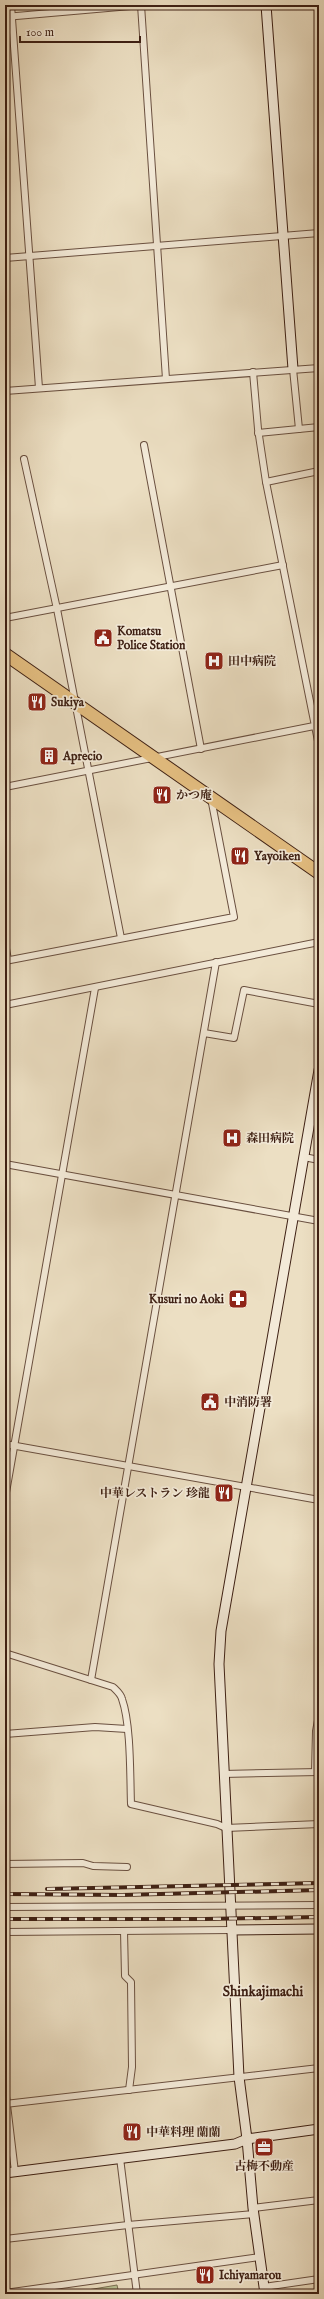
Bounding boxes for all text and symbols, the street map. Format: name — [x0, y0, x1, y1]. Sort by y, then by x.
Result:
scale bar — [20, 18, 140, 44]
text: 100 m — [26, 25, 54, 40]
place label: Komatsu Police Station — [117, 624, 186, 653]
public building icon: Komatsu Police Station — [92, 627, 114, 649]
hospital icon: 田中病院 — [203, 650, 225, 672]
place label: 田中病院 — [228, 654, 276, 669]
restaurant icon: Sukiya — [26, 691, 48, 713]
place label: Sukiya — [51, 695, 85, 711]
building icon: Aprecio — [38, 745, 60, 767]
place label: Aprecio — [62, 749, 103, 765]
restaurant icon: かつ庵 — [151, 784, 173, 806]
place label: かつ庵 — [176, 788, 212, 803]
restaurant icon: Yayoiken — [229, 845, 251, 867]
place label: Yayoiken — [254, 849, 301, 865]
hospital icon: 森田病院 — [221, 1127, 243, 1149]
place label: 森田病院 — [246, 1131, 294, 1146]
pharmacy icon: Kusuri no Aoki — [227, 1288, 249, 1310]
place label: Kusuri no Aoki — [149, 1292, 225, 1307]
public building icon: 中消防署 — [199, 1391, 221, 1413]
place label: 中消防署 — [224, 1395, 272, 1410]
restaurant icon: 中華レストラン 珍龍 — [213, 1482, 235, 1504]
place label: 中華レストラン 珍龍 — [100, 1486, 210, 1501]
district label: Shinkajimachi — [223, 1983, 304, 2001]
restaurant icon: 中華料理 蘭蘭 — [121, 2121, 143, 2143]
place label: 中華料理 蘭蘭 — [146, 2125, 221, 2140]
office icon: 古梅不動産 — [253, 2136, 275, 2158]
place label: 古梅不動産 — [234, 2159, 294, 2174]
restaurant icon: Ichiyamarou — [194, 2264, 216, 2286]
place label: Ichiyamarou — [219, 2268, 282, 2284]

